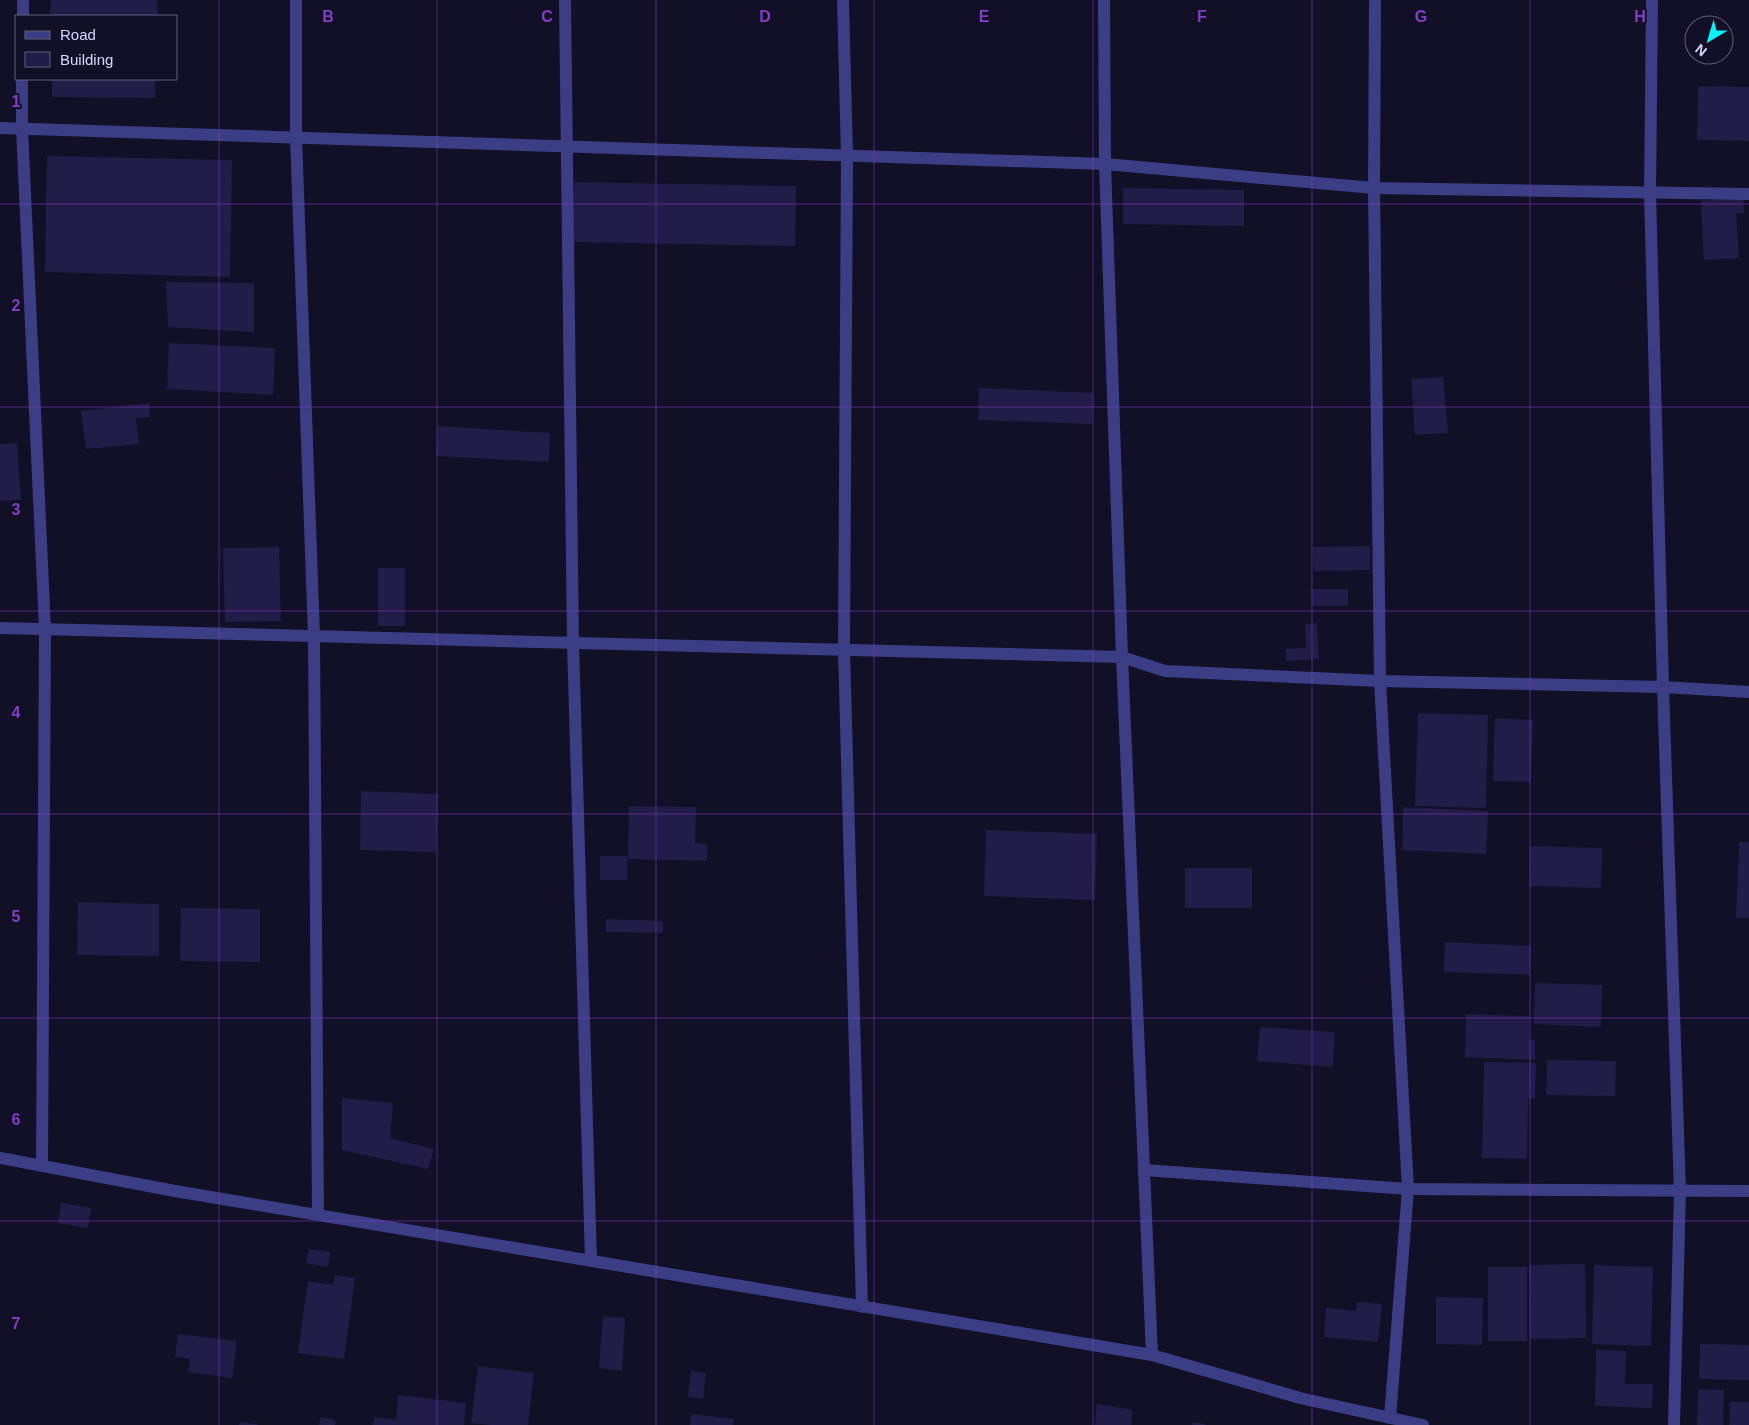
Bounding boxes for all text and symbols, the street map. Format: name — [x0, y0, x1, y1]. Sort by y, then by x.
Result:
text: B — [322, 8, 334, 25]
text: C — [541, 8, 553, 25]
text: D — [759, 8, 771, 25]
text: E — [979, 8, 990, 25]
text: F — [1197, 8, 1207, 25]
text: G — [1415, 8, 1427, 25]
text: H — [1634, 8, 1646, 25]
legend — [15, 15, 178, 80]
north arrow — [1684, 15, 1734, 65]
text: Road — [60, 26, 96, 43]
text: N — [1692, 41, 1710, 60]
text: Building — [60, 51, 113, 68]
text: 1 — [12, 93, 21, 110]
text: 2 — [12, 297, 21, 314]
text: 3 — [12, 501, 21, 518]
text: 4 — [12, 704, 21, 721]
text: 5 — [12, 908, 21, 925]
text: 6 — [12, 1111, 21, 1128]
text: 7 — [12, 1315, 21, 1332]

